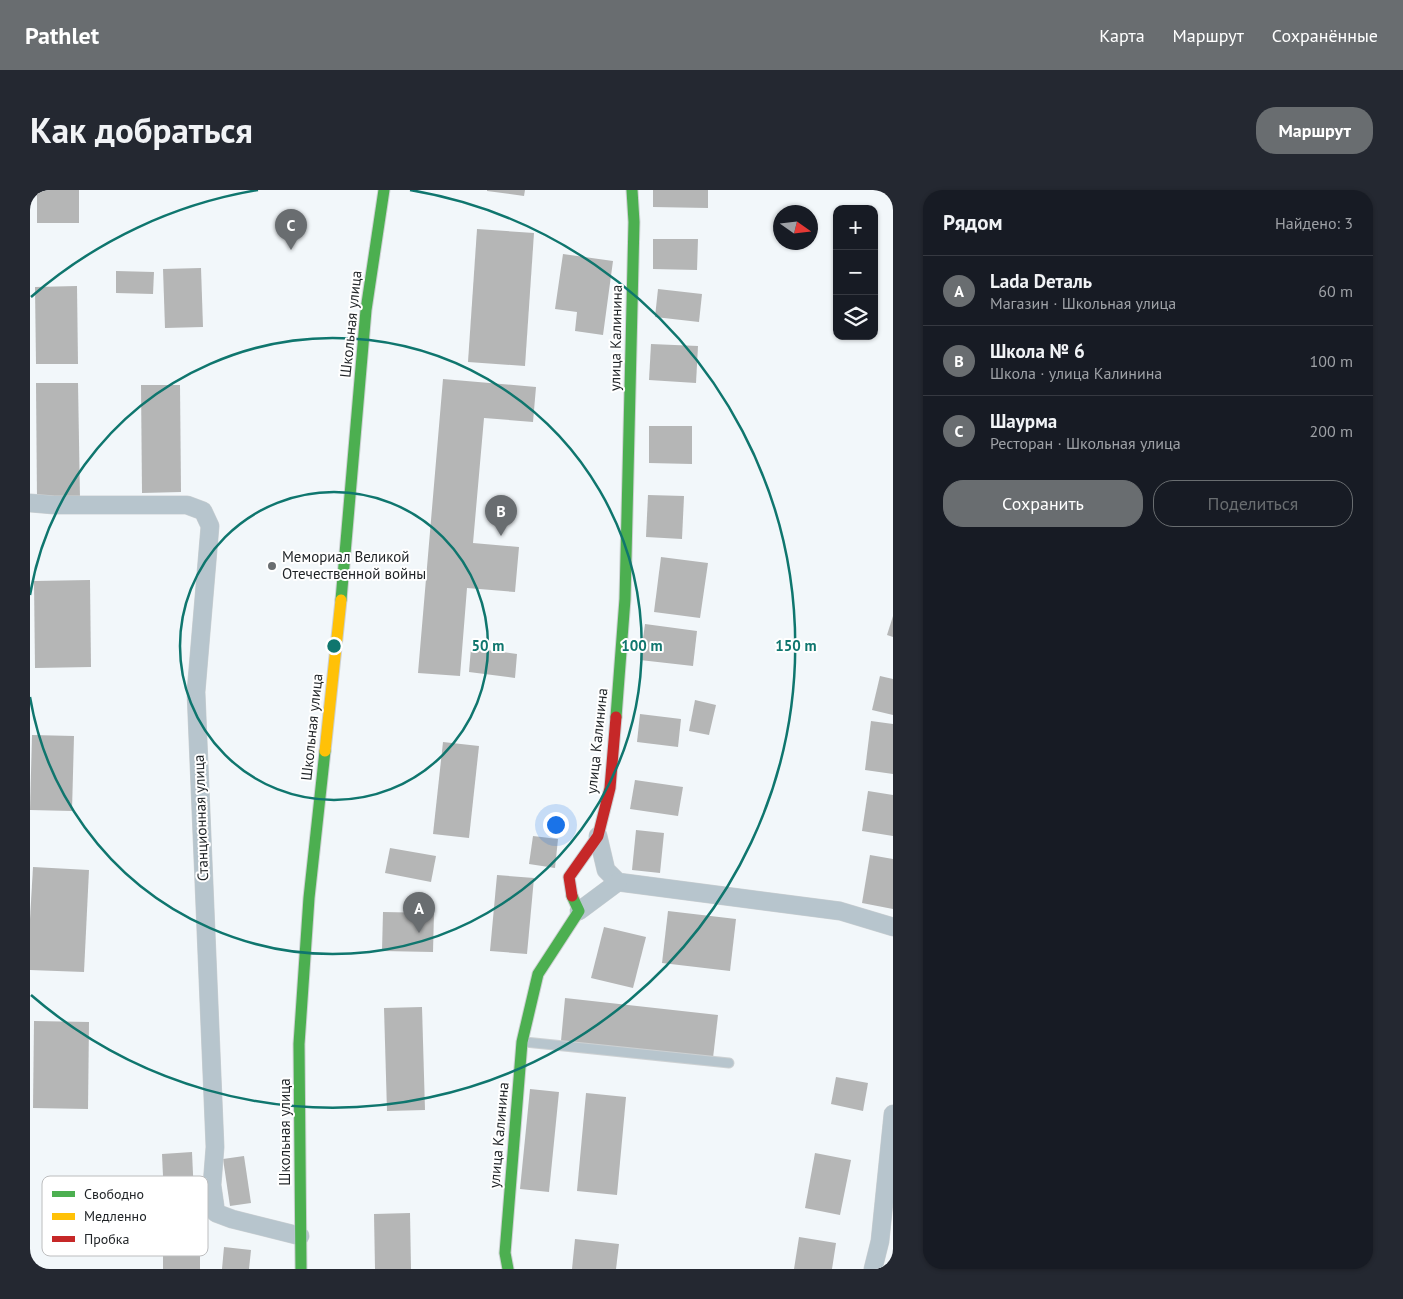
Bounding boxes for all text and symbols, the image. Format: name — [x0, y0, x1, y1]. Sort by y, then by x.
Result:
text: Pathlet — [25, 20, 99, 51]
text: Карта — [1099, 24, 1145, 47]
text: Маршрут — [1173, 24, 1244, 47]
text: Сохранённые — [1272, 24, 1378, 47]
text: Как добраться — [30, 107, 253, 153]
button: Маршрут — [1256, 107, 1373, 154]
north arrow — [773, 205, 818, 250]
map controls — [833, 205, 878, 340]
button: + — [833, 205, 878, 250]
pin: C — [275, 209, 307, 250]
text: Рядом — [943, 209, 1002, 236]
text: Найдено: 3 — [1275, 213, 1353, 233]
button: − — [833, 250, 878, 295]
text: Lada Dеталь — [990, 269, 1092, 293]
street label: Школьная улица — [335, 270, 366, 378]
text: A — [954, 281, 964, 301]
text: 60 m — [1318, 281, 1353, 301]
street label: улица Калинина — [605, 285, 626, 391]
text: Магазин · Школьная улица — [990, 293, 1176, 313]
button: layers — [833, 295, 878, 340]
text: Школа № 6 — [990, 339, 1085, 363]
text: B — [954, 351, 964, 371]
text: 100 m — [1310, 351, 1353, 371]
text: Школа · улица Калинина — [990, 363, 1162, 383]
text: Шаурма — [990, 409, 1057, 433]
text: C — [955, 421, 963, 441]
text: 200 m — [1310, 421, 1353, 441]
text: Ресторан · Школьная улица — [990, 433, 1181, 453]
button: Сохранить — [943, 480, 1143, 527]
button: Поделиться — [1153, 480, 1353, 527]
pin: B — [485, 495, 517, 536]
place label: Мемориал Великой Отечественной войны — [282, 547, 426, 583]
marker: Мемориал Великой Отечественной войны — [266, 560, 278, 572]
text: 50 m — [472, 636, 504, 655]
text: 100 m — [621, 636, 663, 655]
text: 150 m — [775, 636, 817, 655]
centre of rings — [325, 637, 343, 655]
street label: Школьная улица — [296, 673, 327, 781]
street label: улица Калинина — [581, 687, 612, 795]
street label: Станционная улица — [189, 754, 212, 882]
your location — [543, 812, 569, 838]
pin: A — [403, 892, 435, 933]
street label: Школьная улица — [275, 1078, 294, 1186]
street label: улица Калинина — [484, 1081, 513, 1189]
legend — [42, 1176, 208, 1256]
text: Свободно — [84, 1185, 144, 1203]
text: Медленно — [84, 1207, 147, 1225]
text: Пробка — [84, 1230, 129, 1248]

